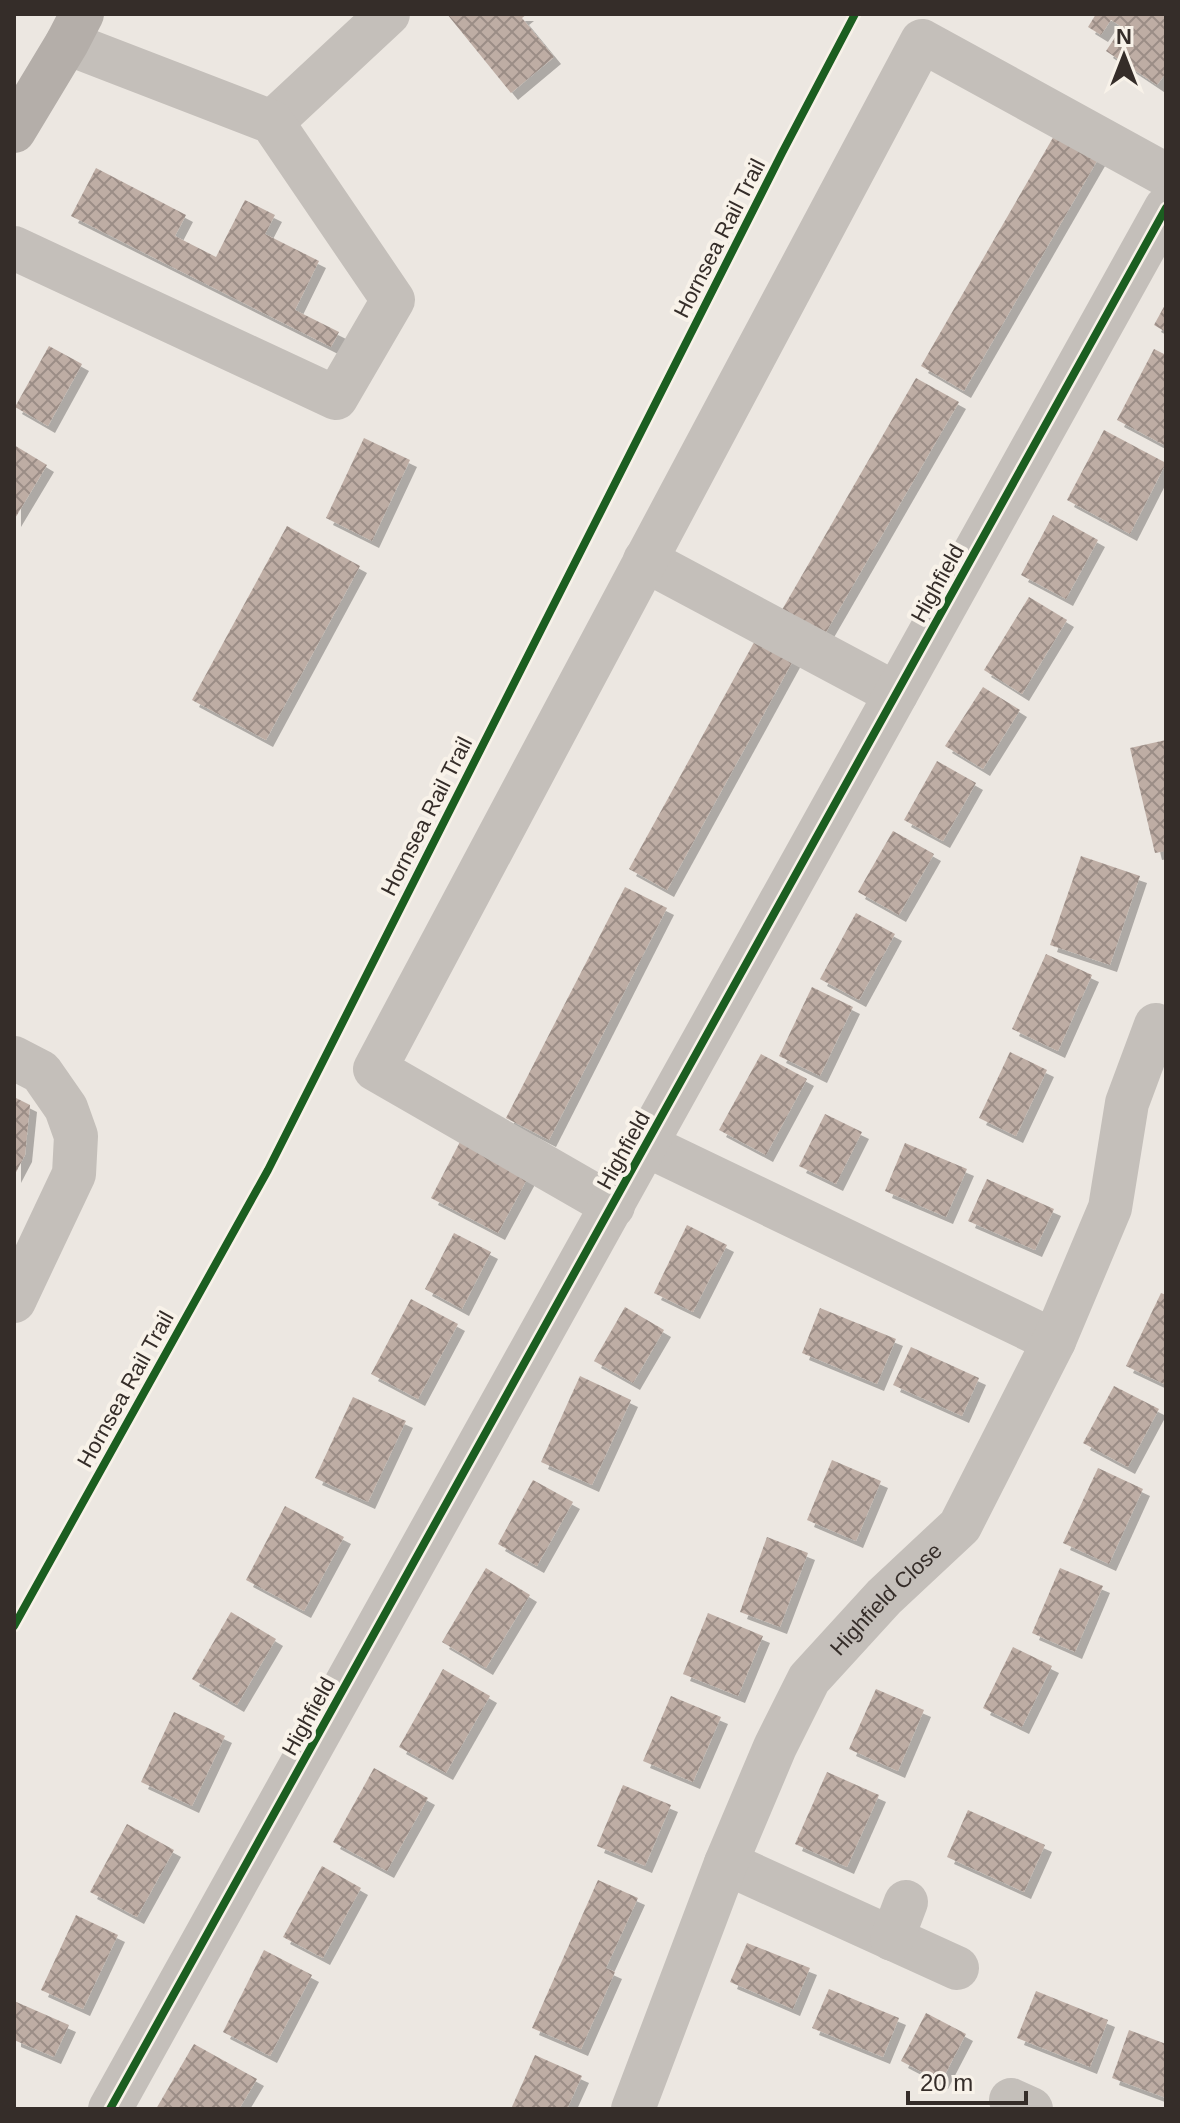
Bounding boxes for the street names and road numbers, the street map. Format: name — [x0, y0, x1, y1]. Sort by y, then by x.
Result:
street label: Hornsea Rail Trail — [669, 155, 770, 322]
street label: Highfield — [906, 540, 969, 627]
street label: Hornsea Rail Trail — [376, 733, 477, 900]
street label: Highfield — [592, 1107, 655, 1194]
street label: Hornsea Rail Trail — [72, 1307, 179, 1472]
street label: Highfield Close — [825, 1538, 947, 1660]
street label: Highfield — [277, 1673, 340, 1760]

